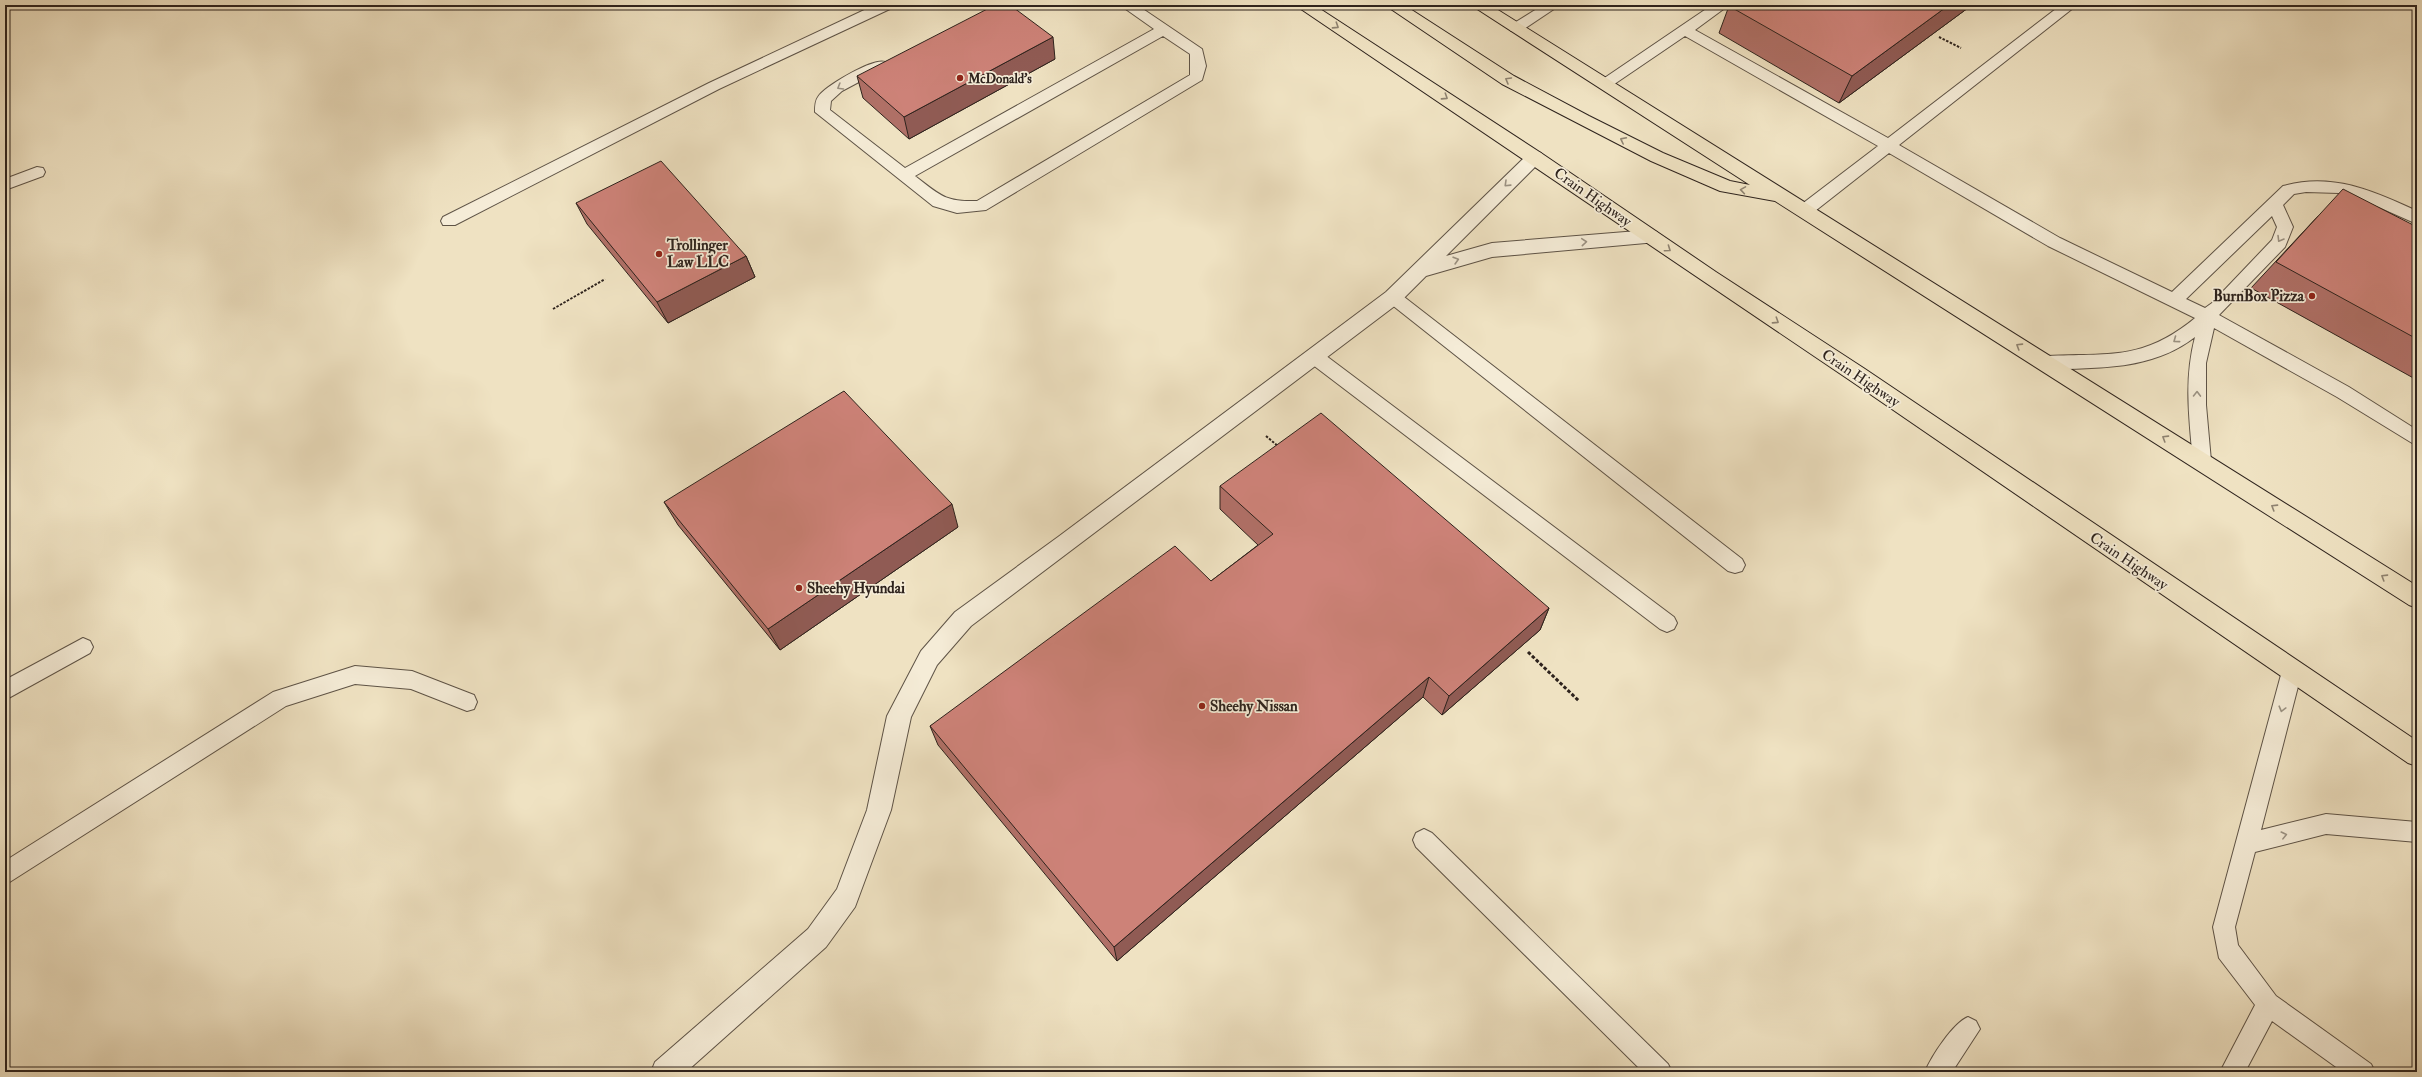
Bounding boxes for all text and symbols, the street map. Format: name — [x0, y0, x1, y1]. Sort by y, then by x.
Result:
one-way arrow — [1332, 21, 1339, 29]
place label: McDonald's — [967, 71, 1032, 87]
marker: McDonald's — [955, 73, 965, 83]
one-way arrow — [1505, 77, 1512, 84]
one-way arrow — [837, 82, 844, 89]
one-way arrow — [1441, 93, 1448, 100]
one-way arrow — [1620, 137, 1628, 145]
street label: Crain Highway — [1550, 164, 1636, 231]
one-way arrow — [1504, 179, 1512, 187]
one-way arrow — [1740, 186, 1746, 195]
one-way arrow — [2278, 235, 2285, 242]
place label: Trollinger Law LLC — [666, 236, 729, 272]
one-way arrow — [1581, 238, 1587, 247]
one-way arrow — [1664, 244, 1671, 252]
marker: Trollinger Law LLC — [654, 249, 664, 259]
one-way arrow — [1452, 256, 1459, 265]
place label: BurnBox Pizza — [2213, 287, 2305, 306]
marker: BurnBox Pizza — [2307, 291, 2317, 301]
one-way arrow — [1772, 317, 1779, 324]
one-way arrow — [2173, 335, 2180, 343]
one-way arrow — [2016, 343, 2023, 351]
street label: Crain Highway — [1818, 345, 1904, 412]
one-way arrow — [2193, 391, 2201, 397]
one-way arrow — [2162, 435, 2169, 442]
one-way arrow — [2272, 505, 2279, 512]
street label: Crain Highway — [2086, 528, 2172, 595]
one-way arrow — [2381, 574, 2388, 582]
place label: Sheehy Hyundai — [807, 579, 905, 599]
marker: Sheehy Hyundai — [794, 583, 804, 593]
place label: Sheehy Nissan — [1210, 697, 1298, 717]
marker: Sheehy Nissan — [1197, 701, 1207, 711]
one-way arrow — [2278, 705, 2287, 712]
one-way arrow — [2280, 831, 2287, 840]

